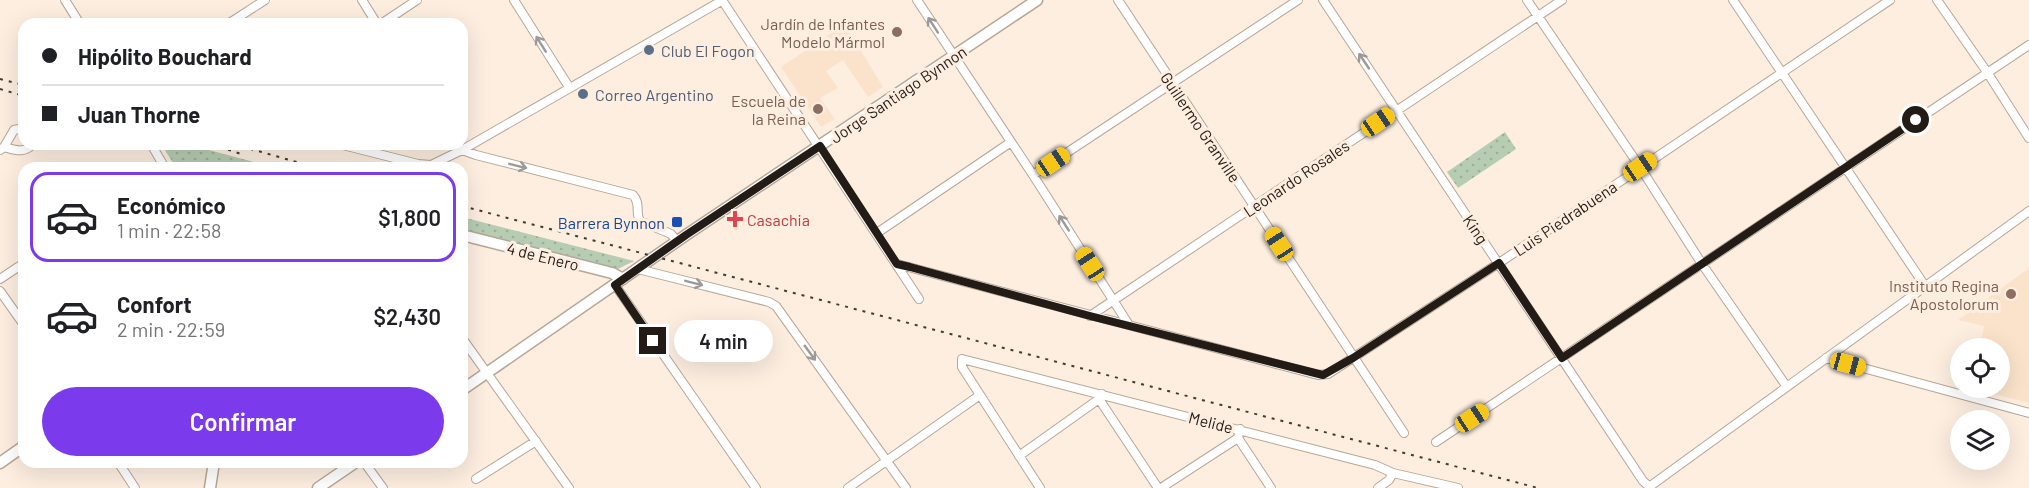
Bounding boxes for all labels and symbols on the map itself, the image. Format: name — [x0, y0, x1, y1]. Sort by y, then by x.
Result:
place label: Jardín de Infantes Modelo Mármol — [761, 14, 885, 51]
one-way arrow — [927, 16, 940, 33]
marker: Jardín de Infantes Modelo Mármol — [890, 25, 904, 39]
one-way arrow — [535, 36, 547, 53]
place label: Club El Fogon — [661, 41, 755, 60]
street label: Jorge Santiago Bynnon — [826, 41, 970, 147]
marker: Club El Fogon — [642, 43, 656, 57]
one-way arrow — [1358, 53, 1370, 70]
street label: Guillermo Granville — [1157, 68, 1245, 186]
place label: Correo Argentino — [595, 85, 714, 104]
marker: Correo Argentino — [576, 87, 590, 101]
place label: Escuela de la Reina — [731, 91, 806, 128]
marker: Escuela de la Reina — [811, 102, 825, 116]
car — [1358, 104, 1398, 140]
route start — [1902, 106, 1929, 133]
street label: Leonardo Rosales — [1239, 136, 1353, 220]
car — [1033, 144, 1073, 180]
car — [1620, 149, 1660, 185]
one-way arrow — [508, 161, 527, 173]
street label: Luis Piedrabuena — [1510, 177, 1620, 259]
place label: Casachia — [747, 210, 810, 229]
street label: King — [1459, 211, 1493, 247]
marker: Casachia — [728, 212, 742, 226]
place label: Barrera Bynnon — [558, 213, 665, 232]
one-way arrow — [1057, 214, 1070, 231]
marker: Barrera Bynnon — [670, 215, 684, 229]
car — [1262, 224, 1296, 264]
street label: 4 de Enero — [505, 238, 581, 274]
car — [1073, 244, 1107, 284]
place label: Instituto Regina Apostolorum — [1889, 276, 1999, 313]
one-way arrow — [685, 278, 704, 289]
marker: Instituto Regina Apostolorum — [2004, 287, 2018, 301]
callout: 4 min — [674, 320, 773, 362]
route end — [639, 327, 666, 354]
one-way arrow — [804, 345, 816, 361]
car — [1828, 351, 1868, 377]
car — [1452, 401, 1492, 435]
street label: Melide — [1187, 407, 1235, 437]

